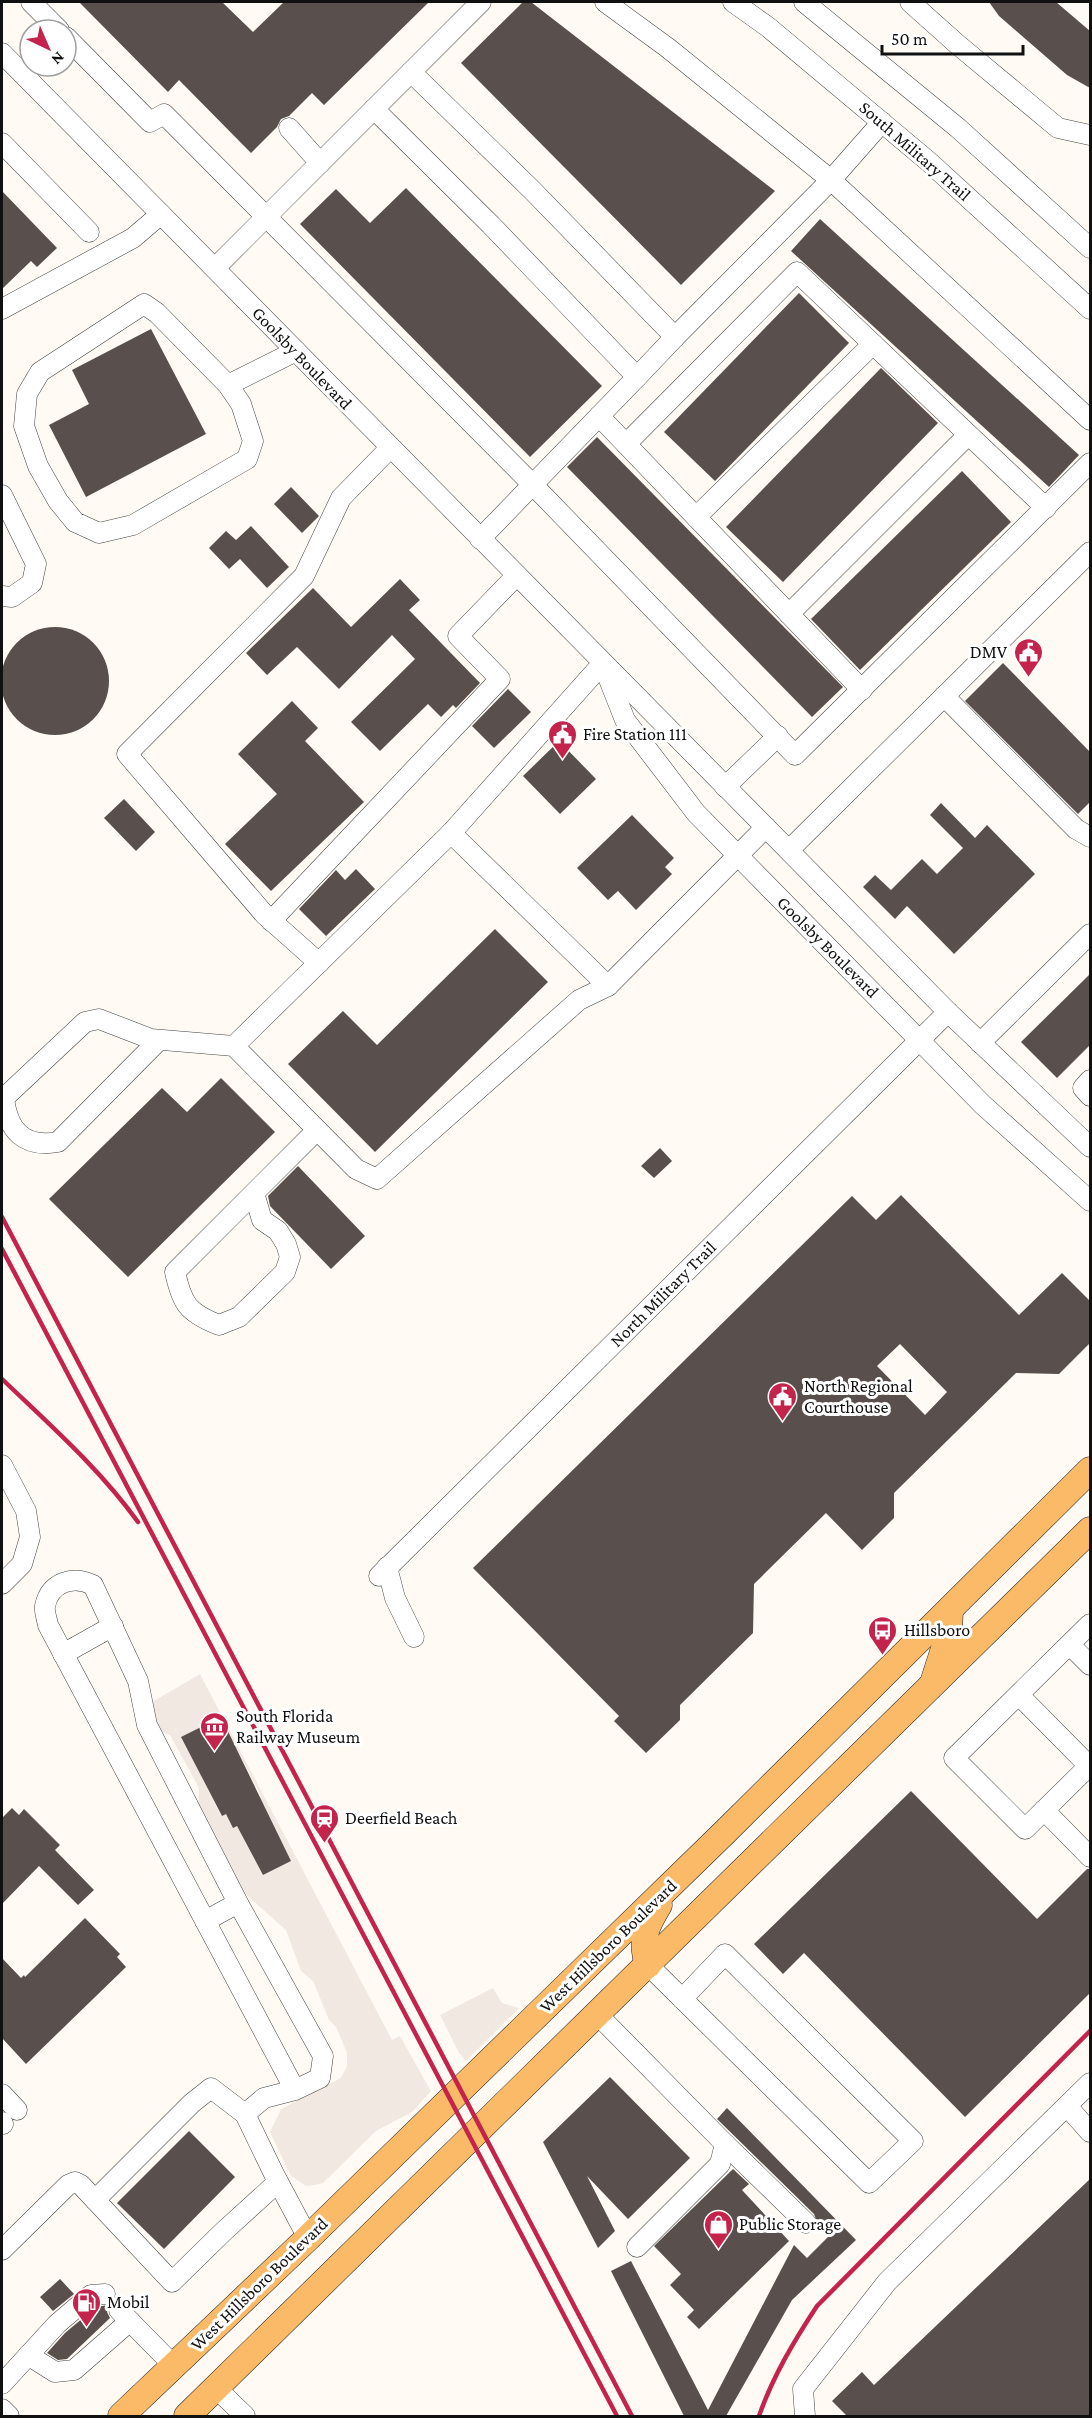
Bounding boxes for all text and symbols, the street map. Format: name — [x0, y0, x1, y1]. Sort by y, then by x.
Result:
north arrow — [18, 18, 78, 78]
scale bar — [882, 18, 1023, 56]
text: 50 m — [891, 29, 928, 49]
text: N — [48, 49, 68, 68]
street label: South Military Trail — [855, 97, 975, 205]
street label: Goolsby Boulevard — [248, 303, 356, 414]
public building icon: DMV — [1012, 636, 1044, 678]
place label: DMV — [970, 642, 1008, 662]
public building icon: Fire Station 111 — [546, 718, 578, 760]
place label: Fire Station 111 — [583, 724, 687, 744]
street label: Goolsby Boulevard — [773, 892, 883, 1002]
street label: North Military Trail — [606, 1237, 720, 1351]
place label: North Regional Courthouse — [804, 1376, 913, 1417]
public building icon: North Regional Courthouse — [767, 1380, 799, 1422]
bus stop icon: Hillsboro — [867, 1614, 899, 1656]
place label: Hillsboro — [904, 1620, 970, 1640]
place label: South Florida Railway Museum — [236, 1706, 361, 1747]
museum icon: South Florida Railway Museum — [199, 1710, 231, 1752]
station icon: Deerfield Beach — [308, 1802, 340, 1844]
place label: Deerfield Beach — [345, 1808, 458, 1828]
street label: West Hillsboro Boulevard — [535, 1875, 681, 2017]
shop icon: Public Storage — [702, 2208, 734, 2250]
street label: West Hillsboro Boulevard — [186, 2213, 332, 2355]
place label: Public Storage — [739, 2214, 841, 2234]
fuel station icon: Mobil — [70, 2286, 102, 2328]
place label: Mobil — [107, 2292, 150, 2312]

